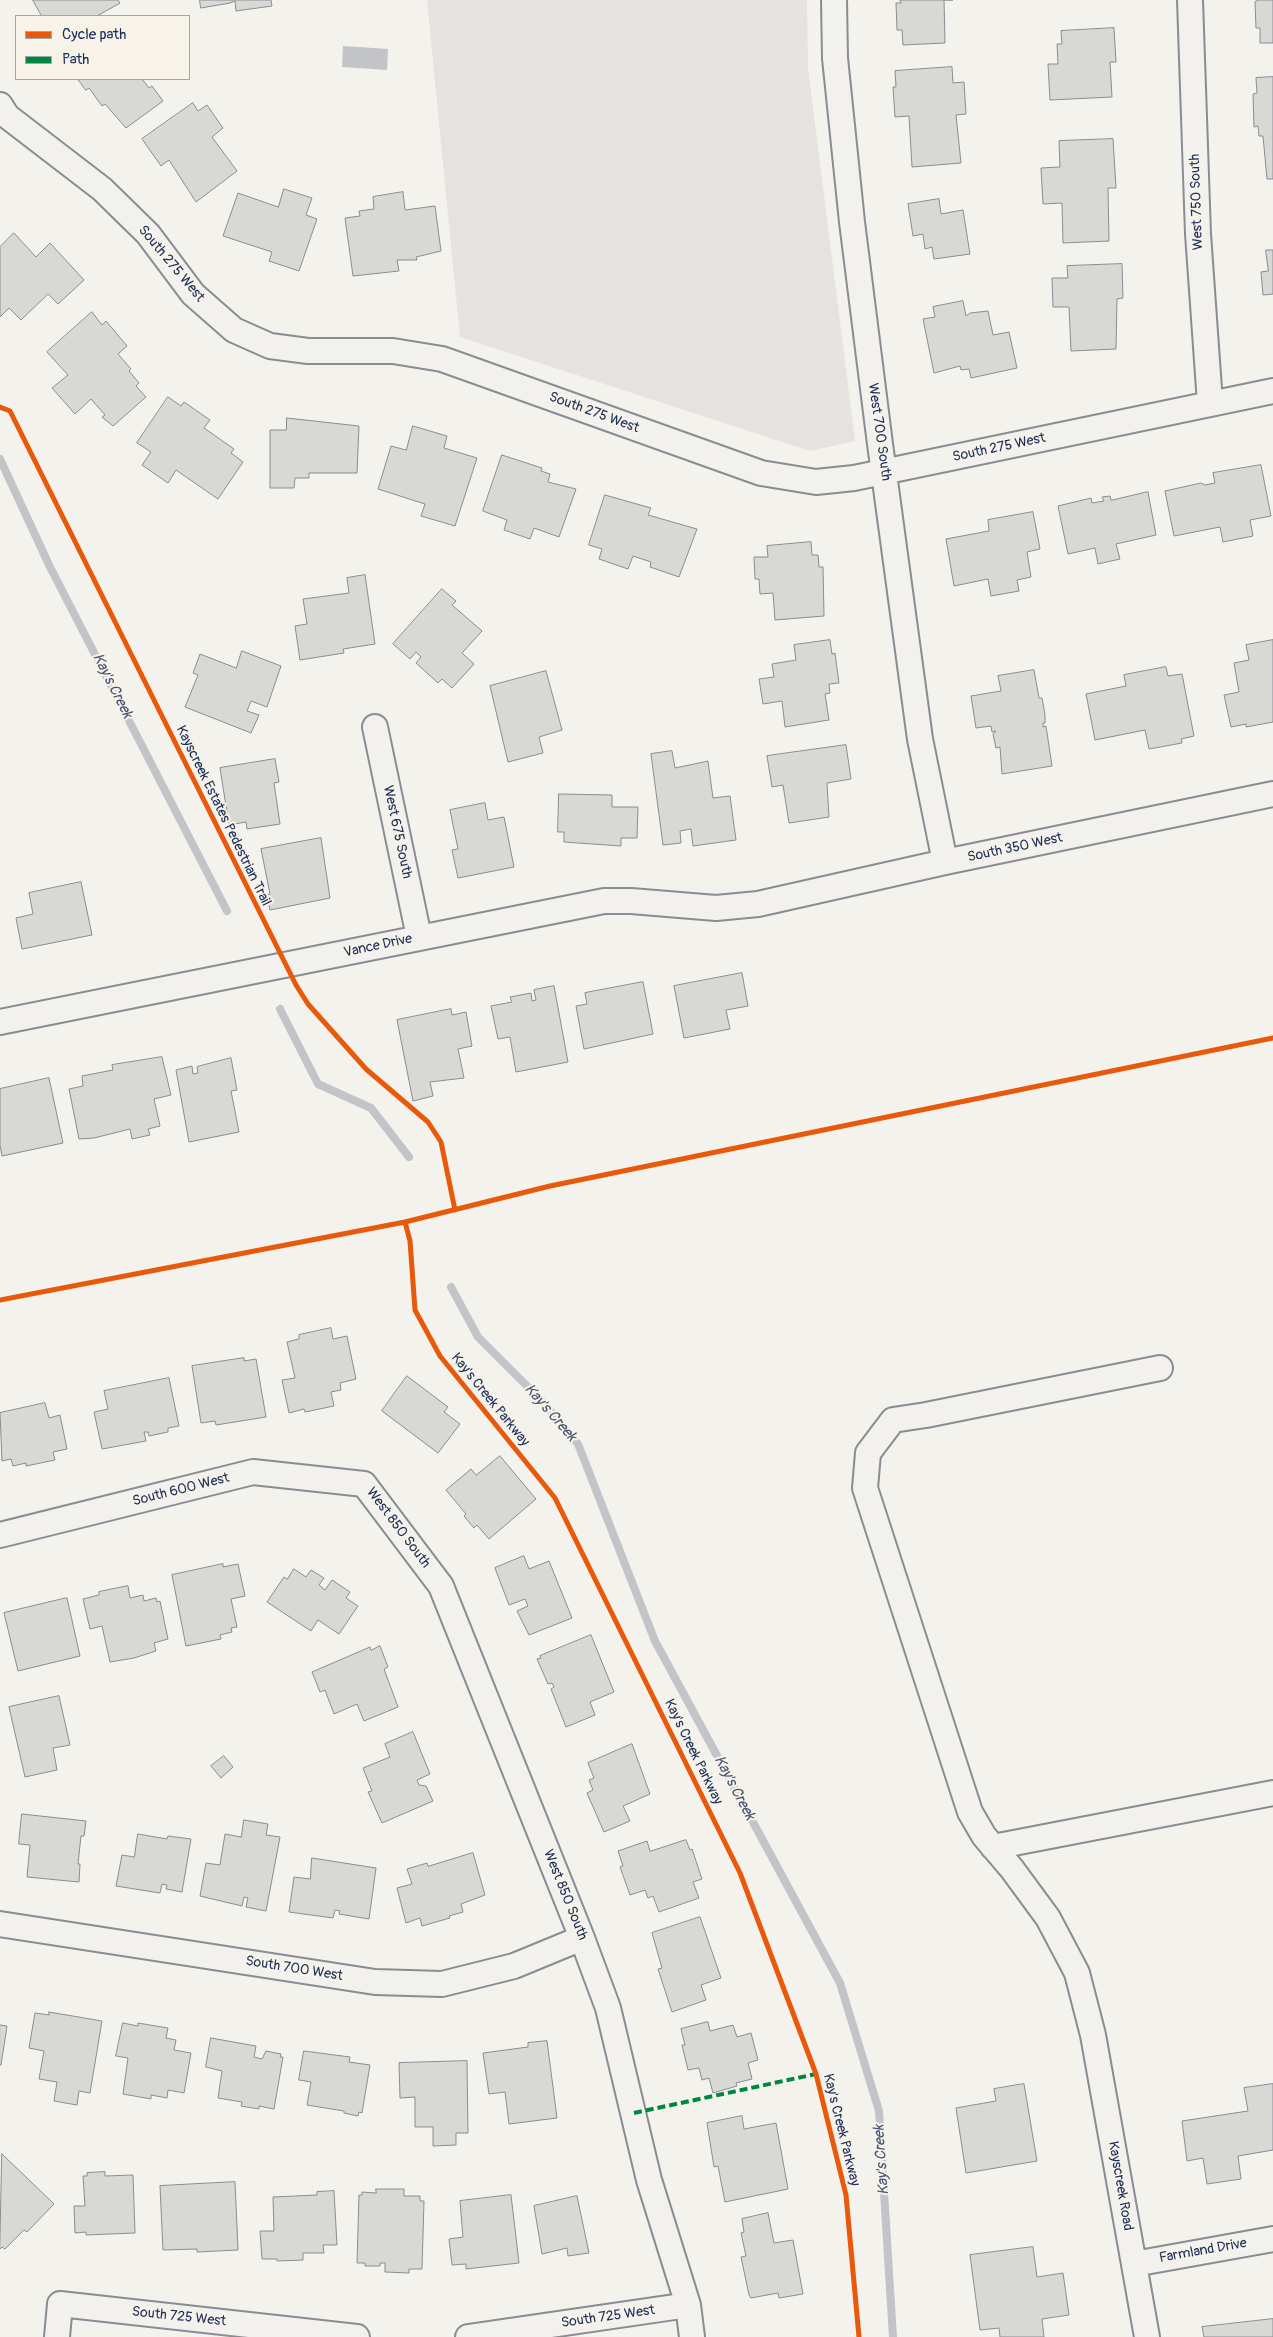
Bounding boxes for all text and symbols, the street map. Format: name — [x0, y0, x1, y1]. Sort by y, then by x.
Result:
legend — [15, 15, 190, 80]
text: Cycle path — [62, 25, 126, 44]
text: Path — [62, 50, 89, 69]
street label: West 750 South — [1187, 154, 1207, 250]
street label: South 275 West — [134, 222, 208, 306]
street label: West 700 South — [864, 382, 894, 482]
street label: South 275 West — [547, 389, 641, 437]
street label: South 275 West — [951, 430, 1047, 466]
water label: Kay's Creek — [88, 651, 136, 721]
street label: Kayscreek Estates Pedestrian Trail — [172, 723, 274, 909]
street label: West 675 South — [379, 784, 415, 880]
street label: South 350 West — [966, 830, 1064, 866]
street label: Vance Drive — [342, 931, 414, 961]
street label: Kay's Creek Parkway — [447, 1350, 533, 1450]
water label: Kay's Creek — [520, 1381, 580, 1445]
street label: South 600 West — [131, 1470, 231, 1510]
street label: West 850 South — [362, 1485, 434, 1571]
street label: Kay's Creek Parkway — [660, 1697, 726, 1807]
water label: Kay's Creek — [710, 1753, 758, 1823]
street label: West 850 South — [539, 1847, 591, 1943]
street label: South 700 West — [244, 1953, 344, 1985]
street label: Kay's Creek Parkway — [819, 2072, 863, 2188]
water label: Kay's Creek — [871, 2124, 893, 2196]
street label: Kayscreek Road — [1104, 2140, 1136, 2232]
street label: Farmland Drive — [1158, 2235, 1248, 2267]
street label: South 725 West — [560, 2302, 656, 2332]
street label: South 725 West — [131, 2304, 227, 2330]

